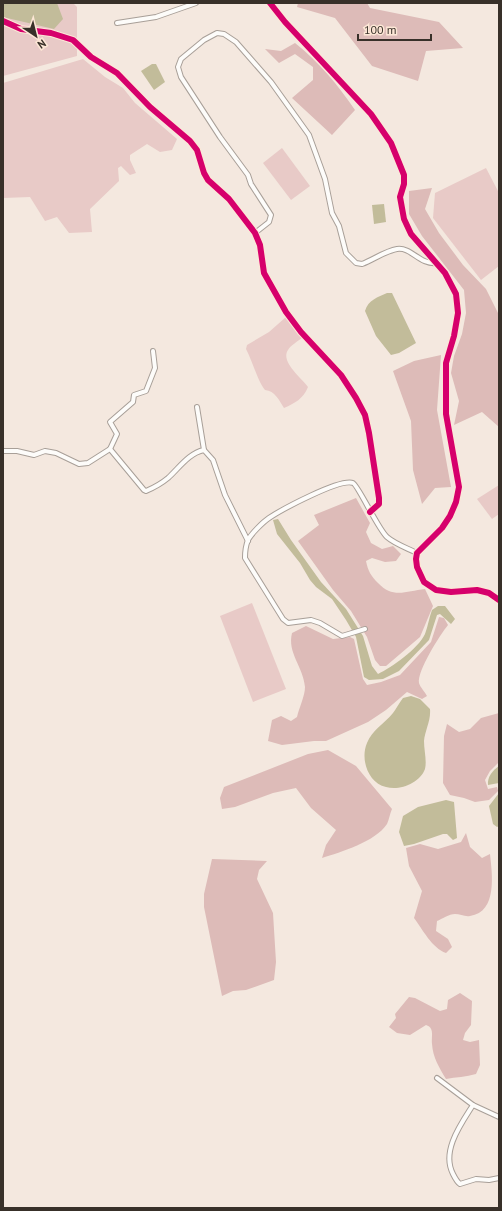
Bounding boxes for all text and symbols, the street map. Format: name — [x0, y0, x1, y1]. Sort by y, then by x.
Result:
north arrow — [16, 16, 56, 56]
scale bar — [358, 16, 431, 42]
text: 100 m — [364, 22, 397, 37]
text: N — [35, 36, 49, 52]

